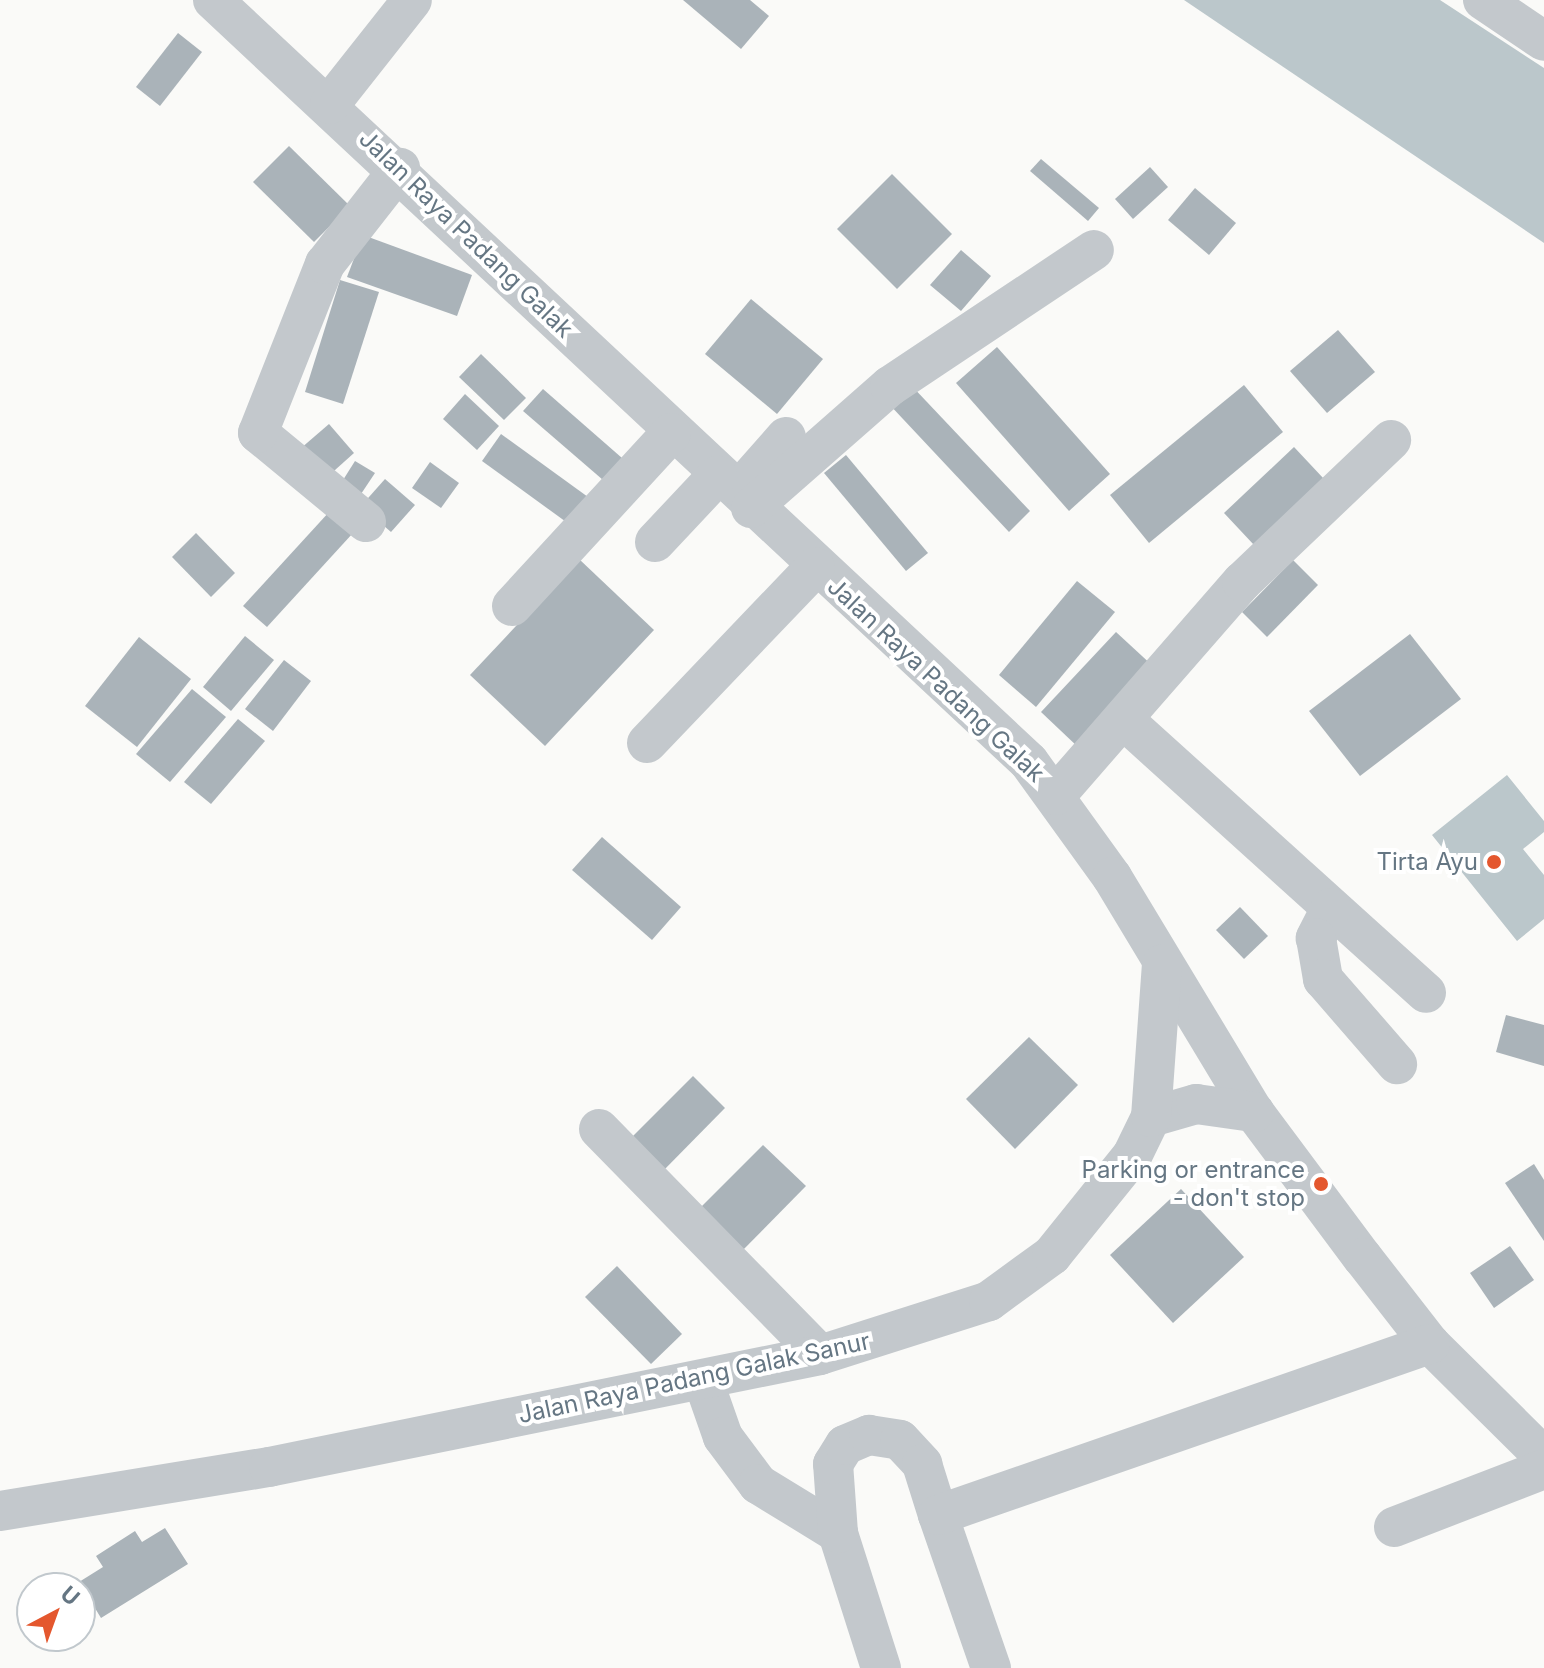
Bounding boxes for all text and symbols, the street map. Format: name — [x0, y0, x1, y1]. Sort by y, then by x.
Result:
street label: Jalan Raya Padang Galak — [353, 124, 579, 344]
street label: Jalan Raya Padang Galak — [822, 572, 1050, 788]
place label: Tirta Ayu — [1376, 848, 1478, 876]
marker: Tirta Ayu — [1485, 853, 1503, 871]
place label: Parking or entrance - don't stop — [1082, 1156, 1305, 1212]
marker: Parking or entrance - don't stop — [1312, 1175, 1330, 1193]
street label: Jalan Raya Padang Galak Sanur — [515, 1327, 873, 1429]
north arrow — [16, 1572, 96, 1652]
text: U — [56, 1580, 85, 1610]

